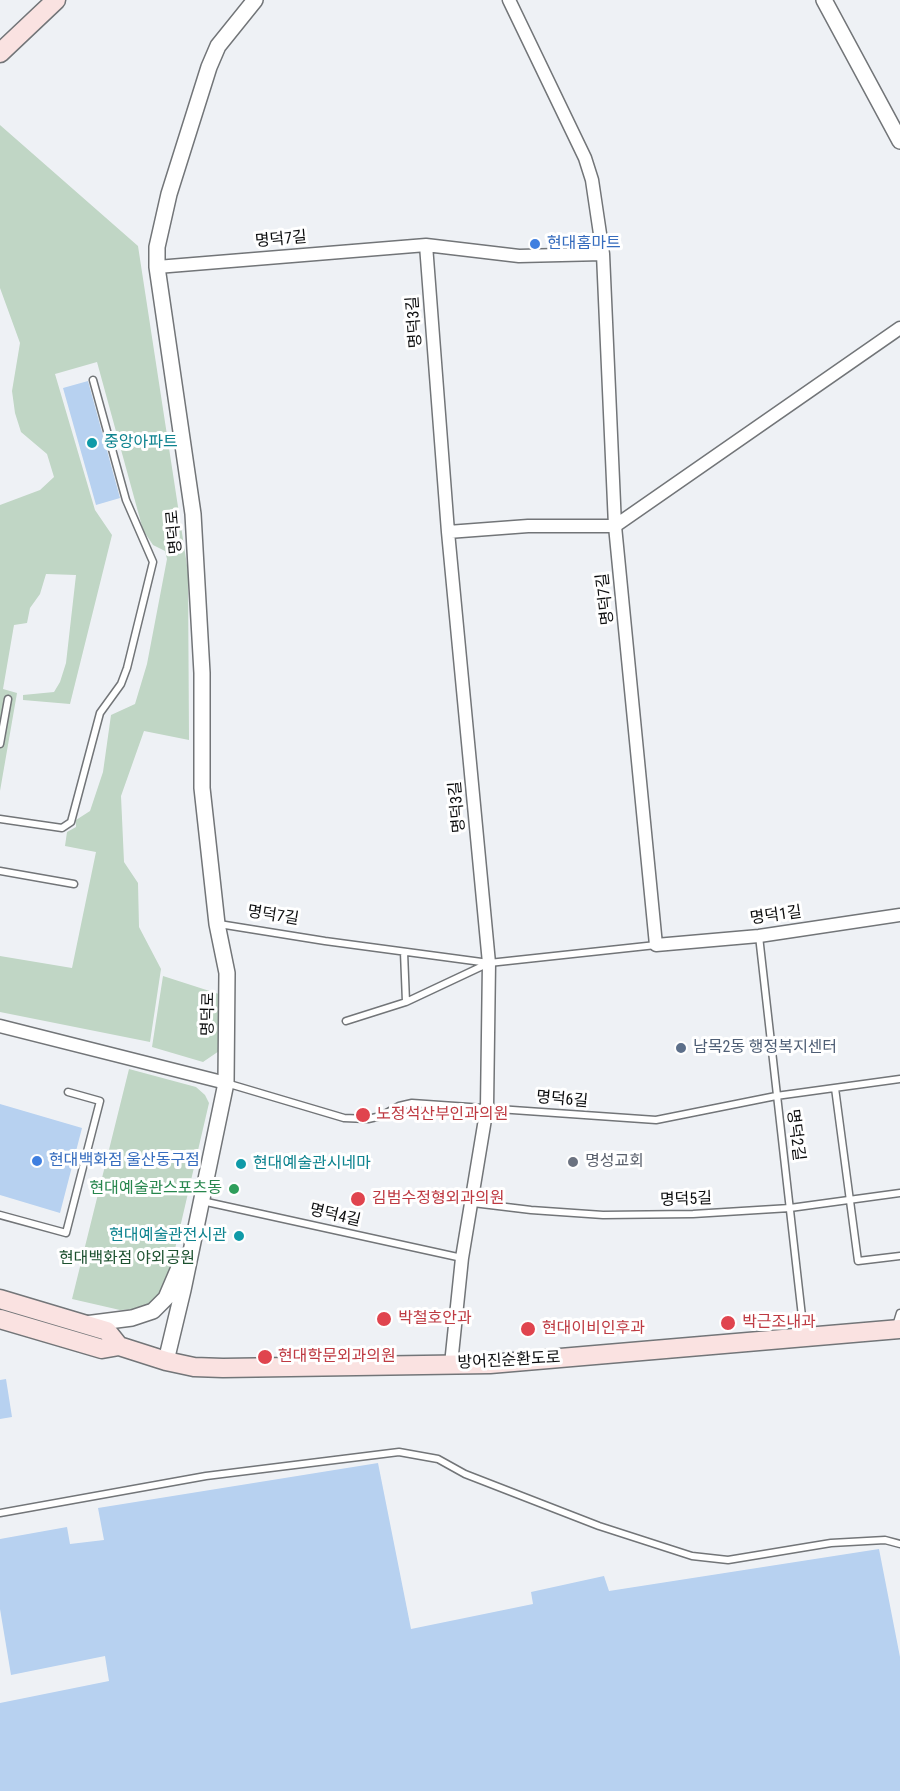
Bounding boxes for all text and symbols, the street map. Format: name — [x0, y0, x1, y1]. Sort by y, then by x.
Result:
street label: 명덕7길 — [254, 228, 308, 252]
place label: 현대홈마트 — [547, 234, 621, 254]
marker: 현대홈마트 — [528, 237, 542, 251]
street label: 명덕3길 — [404, 295, 426, 349]
place label: 중앙아파트 — [104, 433, 178, 453]
marker: 중앙아파트 — [85, 436, 99, 450]
street label: 명덕로 — [164, 509, 186, 555]
street label: 명덕7길 — [594, 572, 618, 626]
street label: 명덕3길 — [446, 780, 470, 834]
street label: 명덕7길 — [246, 902, 300, 930]
street label: 명덕1길 — [749, 903, 803, 929]
street label: 명덕로 — [199, 992, 219, 1036]
place label: 남목2동 행정복지센터 — [693, 1038, 837, 1058]
marker: 남목2동 행정복지센터 — [674, 1041, 688, 1055]
street label: 명덕6길 — [535, 1088, 589, 1112]
place label: 노정석산부인과의원 — [376, 1105, 508, 1125]
marker: 노정석산부인과의원 — [354, 1106, 372, 1124]
street label: 명덕2길 — [782, 1108, 808, 1162]
place label: 현대백화점 울산동구점 — [49, 1151, 200, 1171]
place label: 명성교회 — [585, 1152, 644, 1172]
marker: 현대백화점 울산동구점 — [30, 1154, 44, 1168]
place label: 현대예술관시네마 — [253, 1154, 371, 1174]
marker: 명성교회 — [566, 1155, 580, 1169]
marker: 현대예술관시네마 — [234, 1157, 248, 1171]
place label: 현대예술관스포츠동 — [90, 1179, 222, 1199]
marker: 현대예술관스포츠동 — [227, 1182, 241, 1196]
place label: 김범수정형외과의원 — [372, 1189, 504, 1209]
street label: 명덕5길 — [660, 1189, 712, 1211]
marker: 김범수정형외과의원 — [349, 1190, 367, 1208]
street label: 명덕4길 — [307, 1201, 363, 1231]
place label: 현대예술관전시관 — [109, 1226, 227, 1246]
marker: 현대예술관전시관 — [232, 1229, 246, 1243]
park label: 현대백화점 야외공원 — [59, 1249, 195, 1269]
place label: 박철호안과 — [398, 1309, 472, 1329]
marker: 박철호안과 — [375, 1310, 393, 1328]
place label: 박근조내과 — [742, 1313, 816, 1333]
marker: 박근조내과 — [719, 1314, 737, 1332]
place label: 현대이비인후과 — [542, 1319, 645, 1339]
marker: 현대이비인후과 — [519, 1320, 537, 1338]
place label: 현대학문외과의원 — [278, 1347, 396, 1367]
marker: 현대학문외과의원 — [256, 1348, 274, 1366]
street label: 방어진순환도로 — [457, 1349, 561, 1373]

